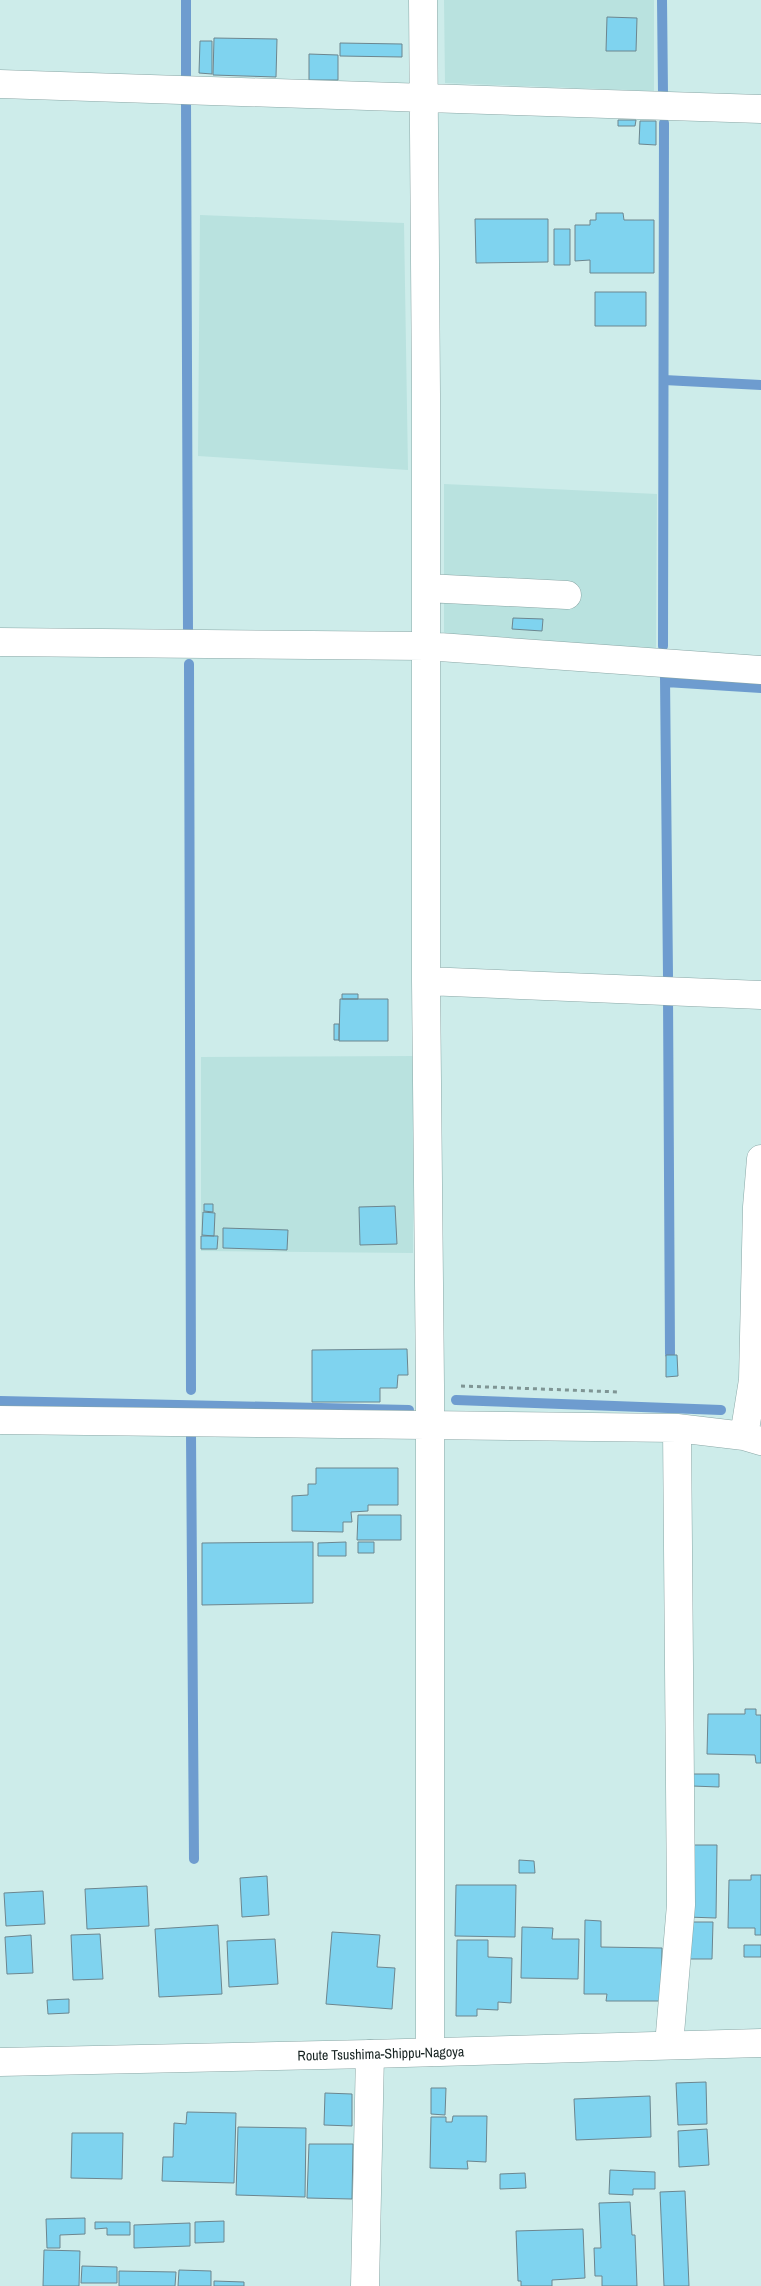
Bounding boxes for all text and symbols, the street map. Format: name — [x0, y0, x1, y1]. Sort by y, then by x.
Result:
street label: Route Tsushima-Shippu-Nagoya — [297, 2042, 465, 2065]

